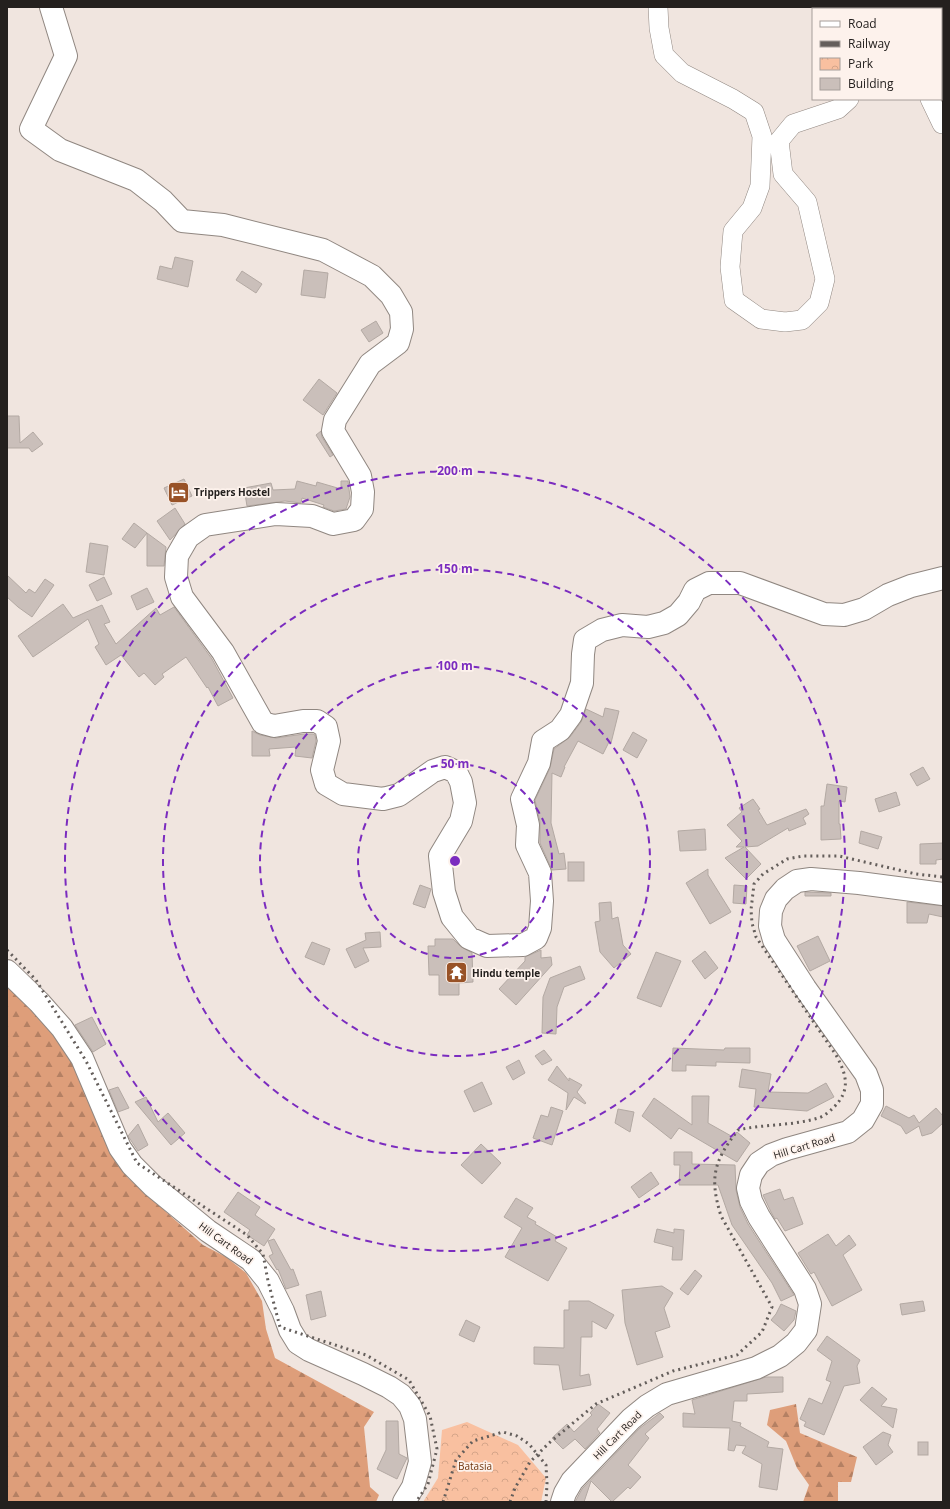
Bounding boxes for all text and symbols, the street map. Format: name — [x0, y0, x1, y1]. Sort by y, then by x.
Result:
legend — [812, 8, 942, 100]
text: Road — [848, 15, 877, 32]
text: Railway — [848, 35, 891, 52]
text: Park — [848, 55, 874, 72]
text: Building — [848, 75, 894, 92]
text: 200 m — [437, 462, 473, 479]
hotel icon: Trippers Hostel — [165, 479, 191, 505]
place label: Trippers Hostel — [194, 485, 270, 499]
text: 150 m — [437, 560, 473, 577]
text: 100 m — [437, 657, 473, 674]
text: 50 m — [441, 755, 469, 772]
centre of rings — [448, 854, 462, 868]
temple icon: Hindu temple — [443, 960, 469, 986]
place label: Hindu temple — [472, 966, 540, 980]
street label: Hill Cart Road — [772, 1130, 836, 1162]
street label: Hill Cart Road — [196, 1219, 256, 1267]
street label: Hill Cart Road — [590, 1408, 644, 1462]
park label: Batasia — [458, 1459, 492, 1473]

